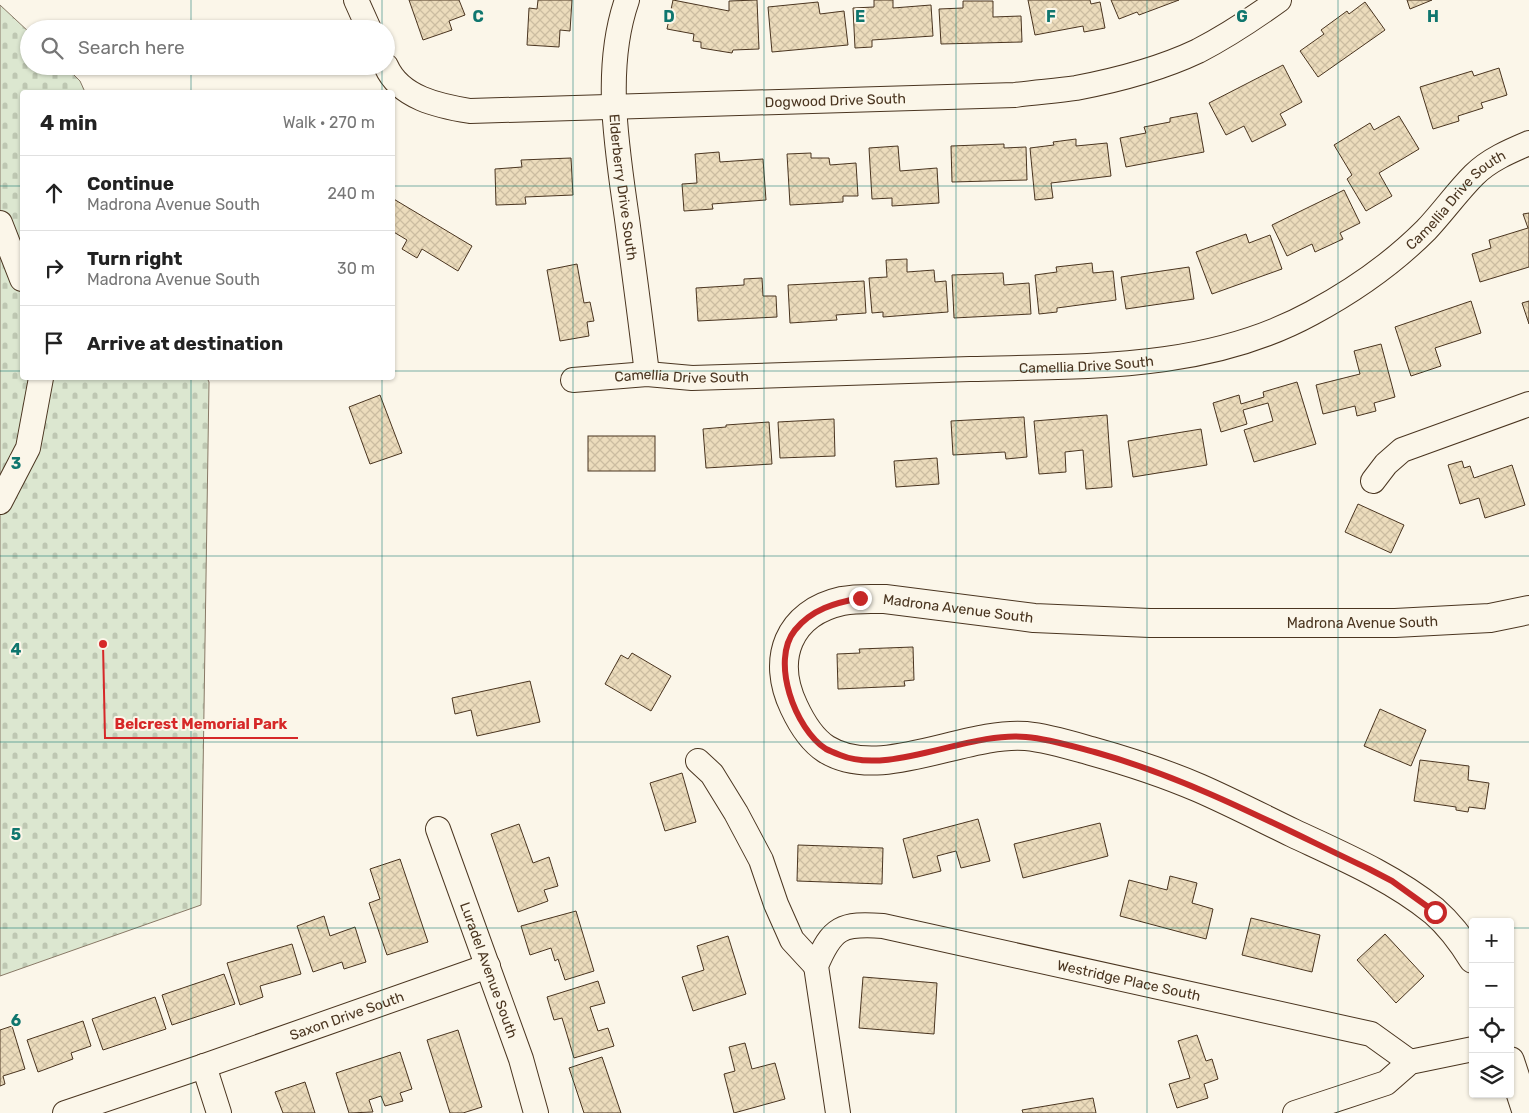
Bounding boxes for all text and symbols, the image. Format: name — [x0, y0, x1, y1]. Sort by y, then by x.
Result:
text: C — [472, 7, 484, 26]
text: D — [663, 7, 675, 26]
text: E — [855, 7, 865, 26]
text: F — [1046, 7, 1056, 26]
text: G — [1236, 7, 1248, 26]
text: H — [1427, 7, 1439, 26]
search box — [20, 20, 395, 75]
icon: search — [38, 34, 66, 62]
text: Search here — [78, 36, 185, 59]
street label: Dogwood Drive South — [764, 90, 906, 111]
text: 4 min — [40, 110, 98, 135]
text: Walk · 270 m — [283, 113, 375, 132]
street label: Elderberry Drive South — [606, 113, 640, 261]
street label: Camellia Drive South — [1403, 147, 1509, 254]
text: Continue — [87, 172, 174, 195]
icon: ahead — [40, 179, 68, 207]
text: 240 m — [328, 184, 375, 203]
text: Madrona Avenue South — [87, 195, 260, 214]
text: Turn right — [87, 247, 182, 270]
icon: right — [40, 254, 68, 282]
text: 30 m — [337, 259, 375, 278]
text: Madrona Avenue South — [87, 270, 260, 289]
icon: arrive — [40, 329, 68, 357]
text: Arrive at destination — [87, 332, 283, 355]
street label: Camellia Drive South — [1019, 353, 1155, 377]
street label: Camellia Drive South — [614, 366, 749, 387]
text: 3 — [11, 454, 21, 473]
route end — [849, 587, 872, 610]
street label: Madrona Avenue South — [882, 591, 1034, 627]
street label: Madrona Avenue South — [1287, 613, 1439, 632]
text: 4 — [11, 640, 22, 659]
callout: Belcrest Memorial Park — [105, 708, 298, 738]
text: Belcrest Memorial Park — [115, 715, 288, 733]
text: 5 — [11, 825, 21, 844]
street label: Luradel Avenue South — [456, 900, 521, 1041]
route start — [1424, 901, 1447, 924]
map controls — [1469, 918, 1514, 1098]
button: + — [1469, 918, 1514, 963]
street label: Westridge Place South — [1055, 957, 1202, 1005]
button: − — [1469, 963, 1514, 1008]
street label: Saxon Drive South — [287, 988, 406, 1044]
button: locate — [1469, 1008, 1514, 1053]
text: 6 — [11, 1011, 21, 1030]
button: layers — [1469, 1053, 1514, 1098]

